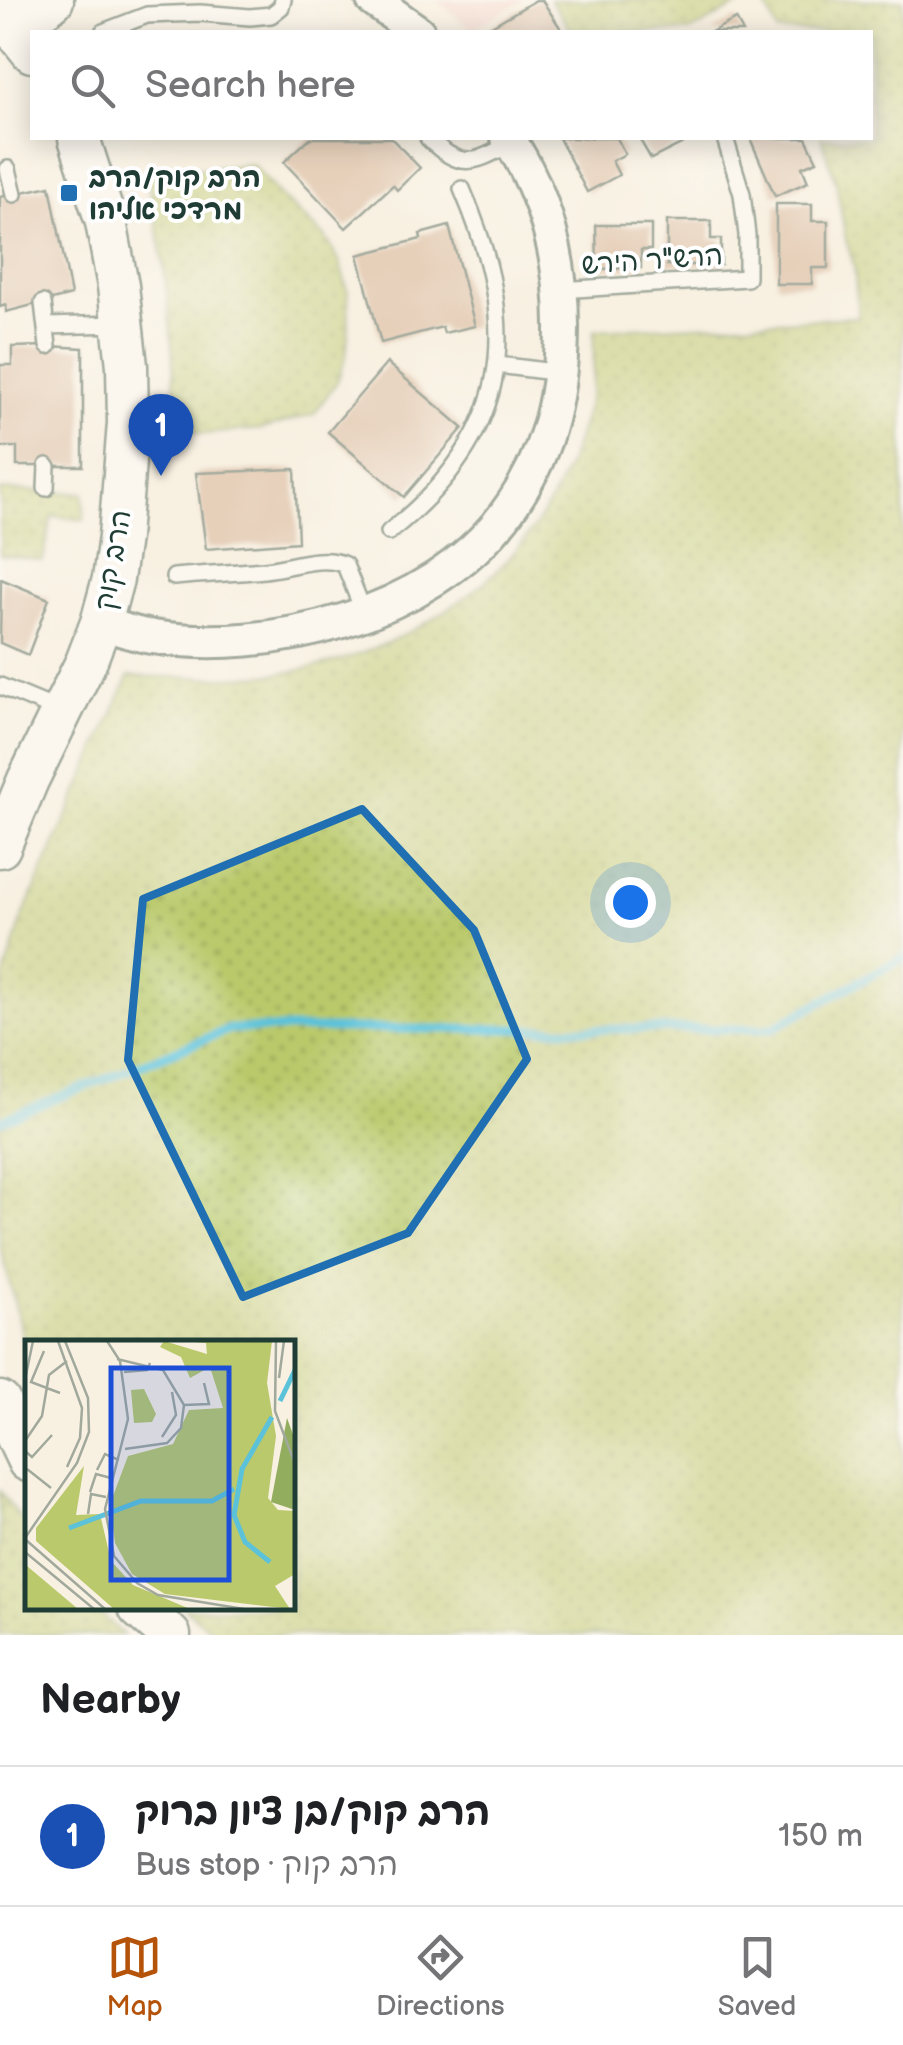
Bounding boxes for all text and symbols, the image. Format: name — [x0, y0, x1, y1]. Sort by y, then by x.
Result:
search box — [30, 30, 873, 140]
icon: search — [65, 58, 120, 113]
text: Search here — [145, 63, 356, 108]
place label: הרב קוק/הרב מרדכי אליהו — [88, 162, 261, 227]
marker: הרב קוק/הרב מרדכי אליהו — [58, 182, 80, 204]
street label: הרש"ר הירש — [580, 239, 724, 282]
pin: 1 — [128, 394, 194, 476]
street label: הרב קוק — [88, 507, 139, 613]
your location — [605, 877, 656, 928]
inset map — [25, 1340, 295, 1610]
text: Nearby — [40, 1675, 180, 1726]
text: הרב קוק/בן ציון ברוק — [135, 1790, 490, 1835]
text: 1 — [66, 1817, 79, 1856]
text: 150 m — [778, 1817, 863, 1856]
text: Bus stop · הרב קוק — [135, 1846, 398, 1885]
tab: Map — [107, 1930, 163, 2023]
tab: Directions — [376, 1930, 505, 2023]
tab: Saved — [718, 1930, 796, 2023]

